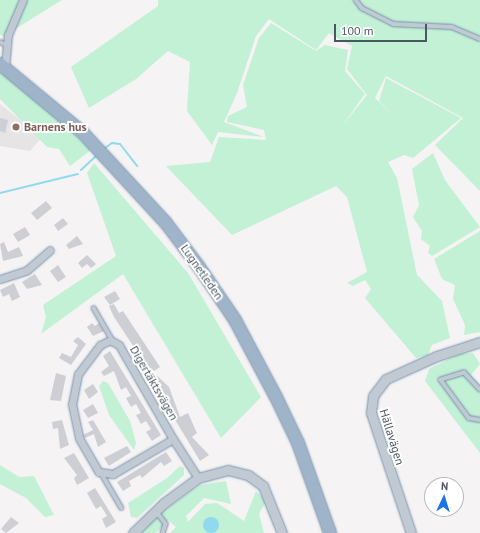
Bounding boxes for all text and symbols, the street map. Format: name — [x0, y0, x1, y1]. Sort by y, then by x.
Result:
scale bar — [336, 16, 429, 42]
text: 100 m — [341, 23, 374, 38]
place label: Barnens hus — [24, 120, 87, 134]
marker: Barnens hus — [11, 122, 21, 132]
street label: Lugnetleden — [178, 242, 226, 302]
street label: Digertäktsvägen — [127, 343, 181, 423]
street label: Hällavägen — [377, 407, 407, 467]
north arrow — [424, 477, 464, 517]
text: N — [441, 479, 449, 493]

